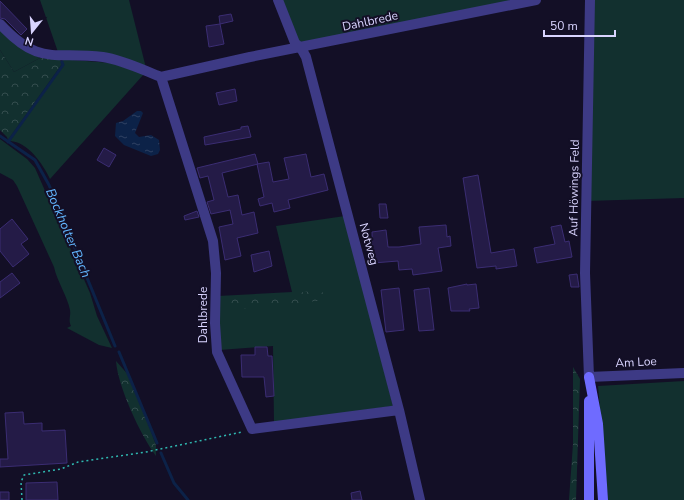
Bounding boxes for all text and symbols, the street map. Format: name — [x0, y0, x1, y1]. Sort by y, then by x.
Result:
street label: Dahlbrede — [341, 7, 399, 35]
north arrow — [12, 12, 52, 52]
scale bar — [544, 12, 615, 38]
text: 50 m — [550, 18, 578, 34]
text: N — [23, 33, 35, 49]
street label: Auf Höwings Feld — [565, 139, 583, 237]
water label: Bockholter Bach — [41, 186, 95, 280]
street label: Notweg — [356, 221, 382, 267]
street label: Dahlbrede — [195, 287, 211, 343]
street label: Am Loe — [615, 353, 657, 371]

